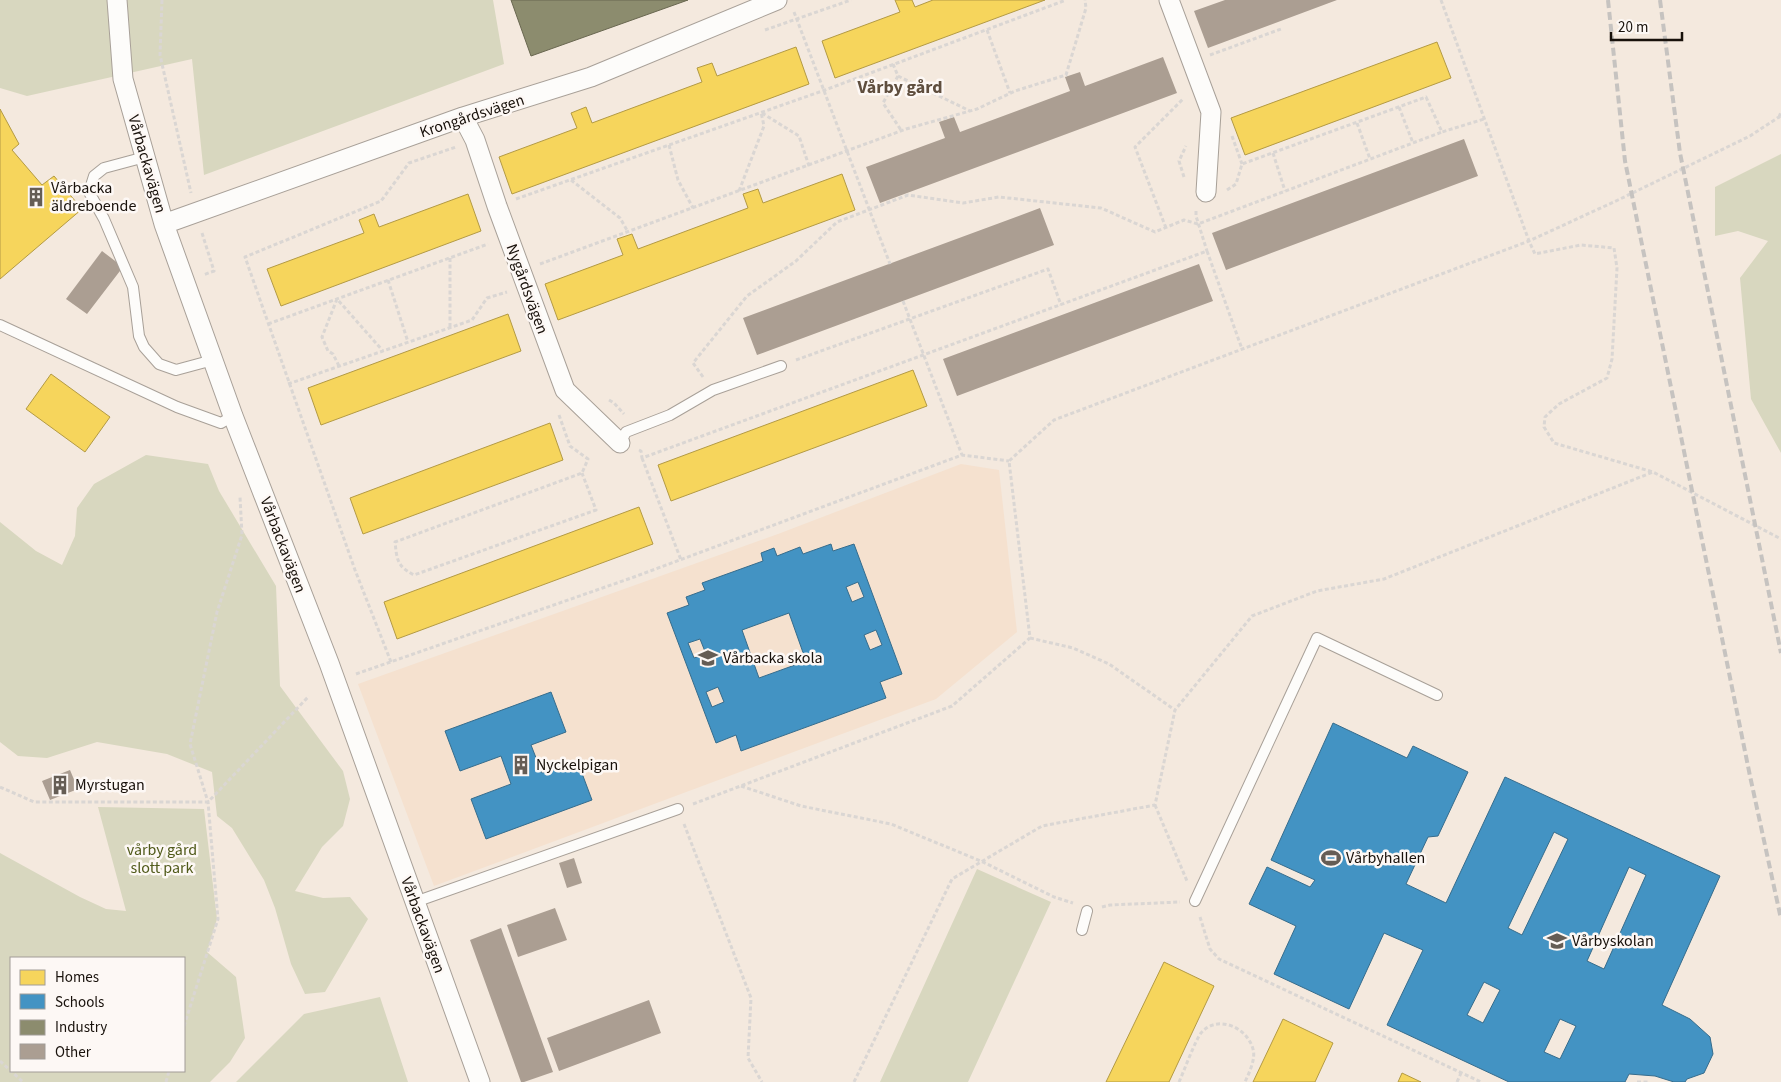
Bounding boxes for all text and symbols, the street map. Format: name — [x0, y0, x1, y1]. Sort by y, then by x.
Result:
scale bar — [1611, 10, 1682, 42]
text: 20 m — [1618, 17, 1648, 38]
district label: Vårby gård — [856, 75, 943, 100]
street label: Krongårdsvägen — [417, 89, 527, 143]
street label: Vårbackavägen — [122, 112, 172, 216]
place label: Vårbacka äldreboende — [51, 177, 136, 217]
building icon: Vårbacka äldreboende — [25, 186, 47, 208]
street label: Nygårdsvägen — [501, 241, 553, 337]
street label: Vårbackavägen — [255, 494, 311, 596]
school or university icon: Vårbacka skola — [697, 647, 719, 669]
place label: Vårbacka skola — [723, 647, 823, 669]
building icon: Nyckelpigan — [510, 754, 532, 776]
place label: Nyckelpigan — [536, 754, 618, 776]
building icon: Myrstugan — [49, 774, 71, 796]
place label: Myrstugan — [75, 774, 145, 796]
park label: vårby gård slott park — [127, 839, 197, 879]
sports icon: Vårbyhallen — [1320, 847, 1342, 869]
place label: Vårbyhallen — [1346, 847, 1425, 869]
street label: Vårbackavägen — [395, 874, 451, 976]
school or university icon: Vårbyskolan — [1546, 930, 1568, 952]
place label: Vårbyskolan — [1572, 930, 1654, 952]
legend — [10, 957, 185, 1072]
text: Homes — [55, 967, 99, 988]
text: Schools — [55, 992, 104, 1013]
text: Industry — [55, 1017, 107, 1038]
text: Other — [55, 1042, 92, 1063]

